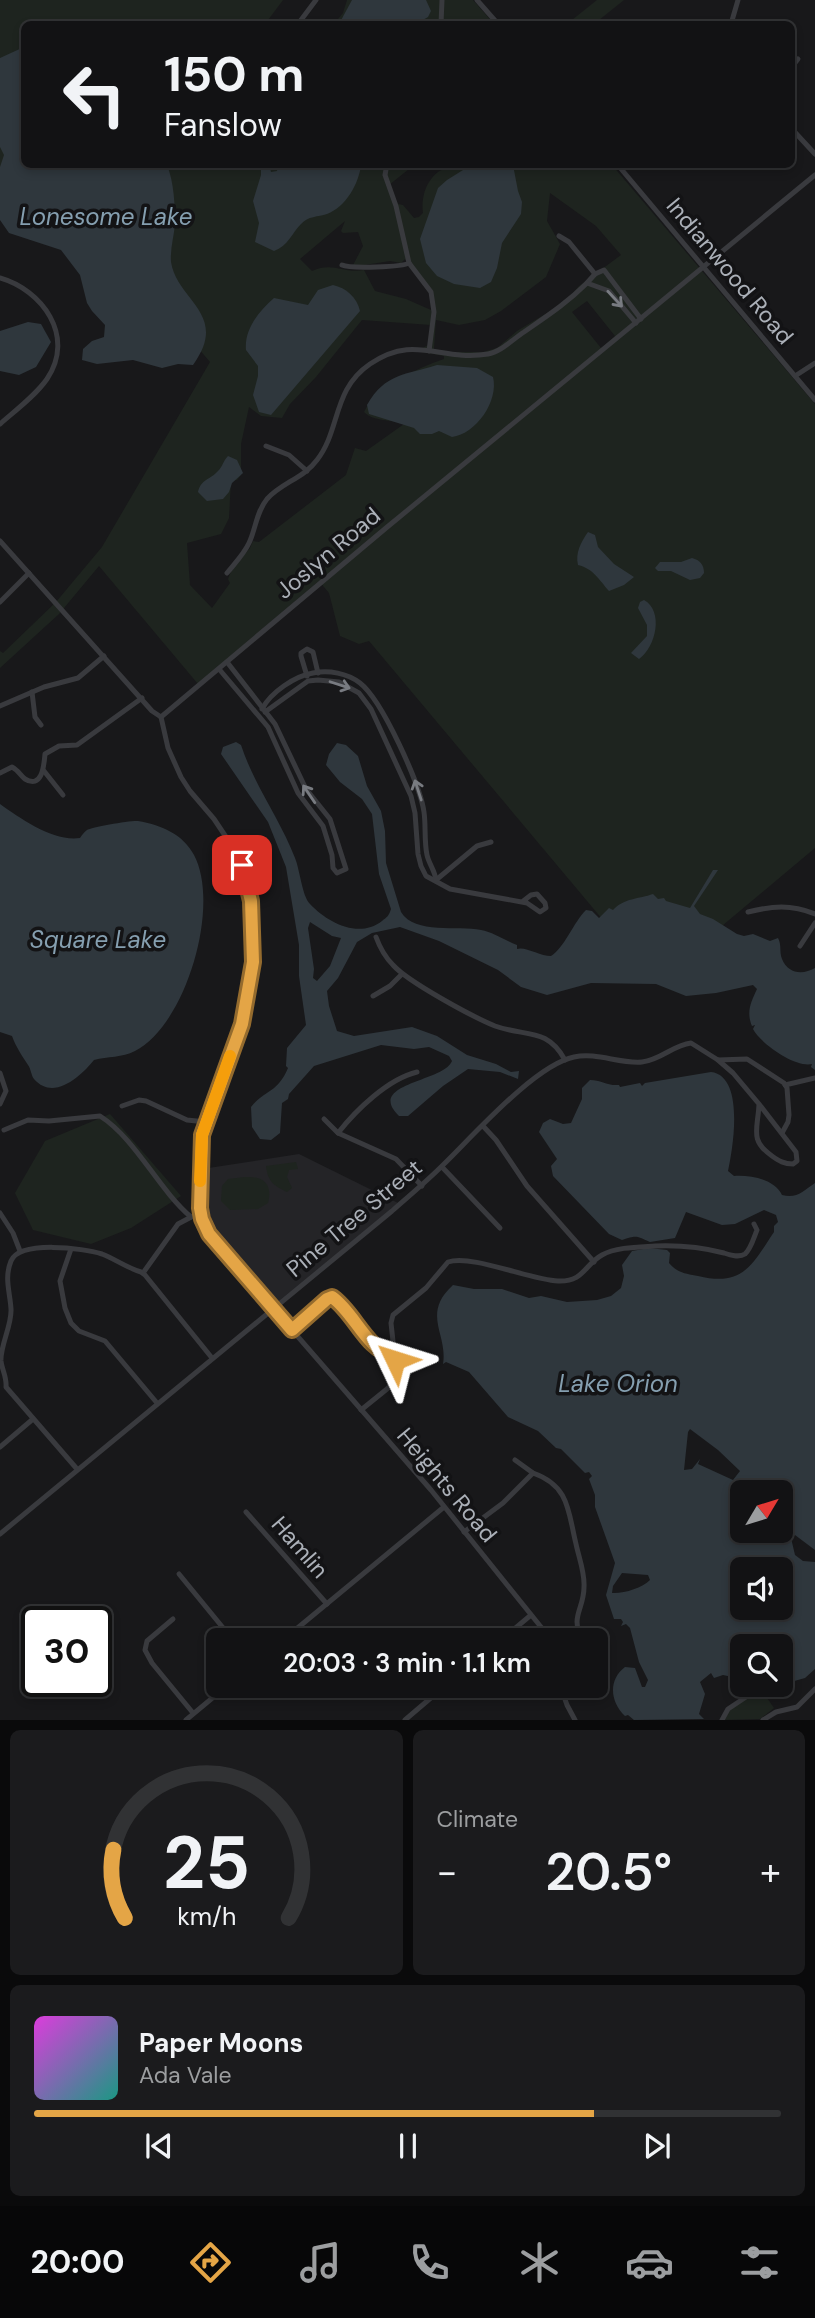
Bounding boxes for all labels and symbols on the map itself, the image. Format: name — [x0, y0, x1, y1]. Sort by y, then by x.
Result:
street label: Indianwood Road — [660, 191, 800, 351]
water label: Lonesome Lake — [20, 201, 192, 232]
one-way arrow — [607, 290, 623, 308]
street label: Joslyn Road — [270, 501, 386, 605]
one-way arrow — [328, 679, 350, 692]
one-way arrow — [411, 780, 423, 802]
one-way arrow — [302, 784, 316, 804]
pin — [212, 835, 272, 895]
water label: Square Lake — [30, 924, 166, 955]
street label: Pine Tree Street — [280, 1152, 428, 1284]
position arrow — [358, 1323, 432, 1397]
water label: Lake Orion — [558, 1368, 678, 1399]
street label: Heights Road — [390, 1422, 504, 1548]
north arrow — [730, 1480, 793, 1544]
street label: Hamlin — [265, 1510, 335, 1584]
speed limit sign: 30 — [21, 1606, 112, 1697]

